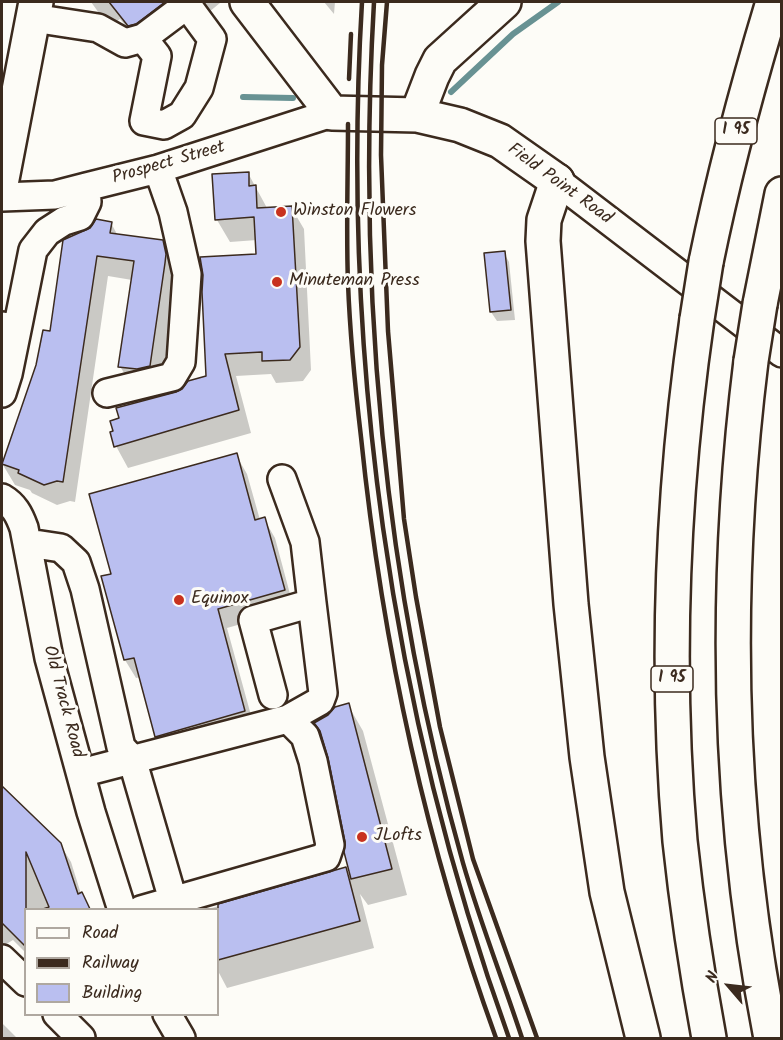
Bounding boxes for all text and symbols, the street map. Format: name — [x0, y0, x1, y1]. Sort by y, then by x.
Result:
road number: I 95 — [715, 118, 757, 144]
street label: Prospect Street — [110, 138, 228, 190]
street label: Field Point Road — [502, 140, 616, 230]
place label: Winston Flowers — [293, 201, 416, 223]
marker: Winston Flowers — [274, 205, 288, 219]
place label: Minuteman Press — [289, 271, 420, 293]
marker: Minuteman Press — [270, 275, 284, 289]
place label: Equinox — [191, 589, 248, 611]
marker: Equinox — [172, 593, 186, 607]
street label: Old Track Road — [37, 643, 87, 761]
road number: I 95 — [651, 666, 693, 692]
place label: JLofts — [374, 826, 422, 848]
marker: JLofts — [355, 830, 369, 844]
legend — [24, 908, 219, 1016]
text: Road — [82, 919, 118, 948]
text: Railway — [82, 949, 139, 978]
north arrow — [699, 956, 759, 1016]
text: N — [699, 967, 726, 988]
text: Building — [82, 979, 142, 1008]

